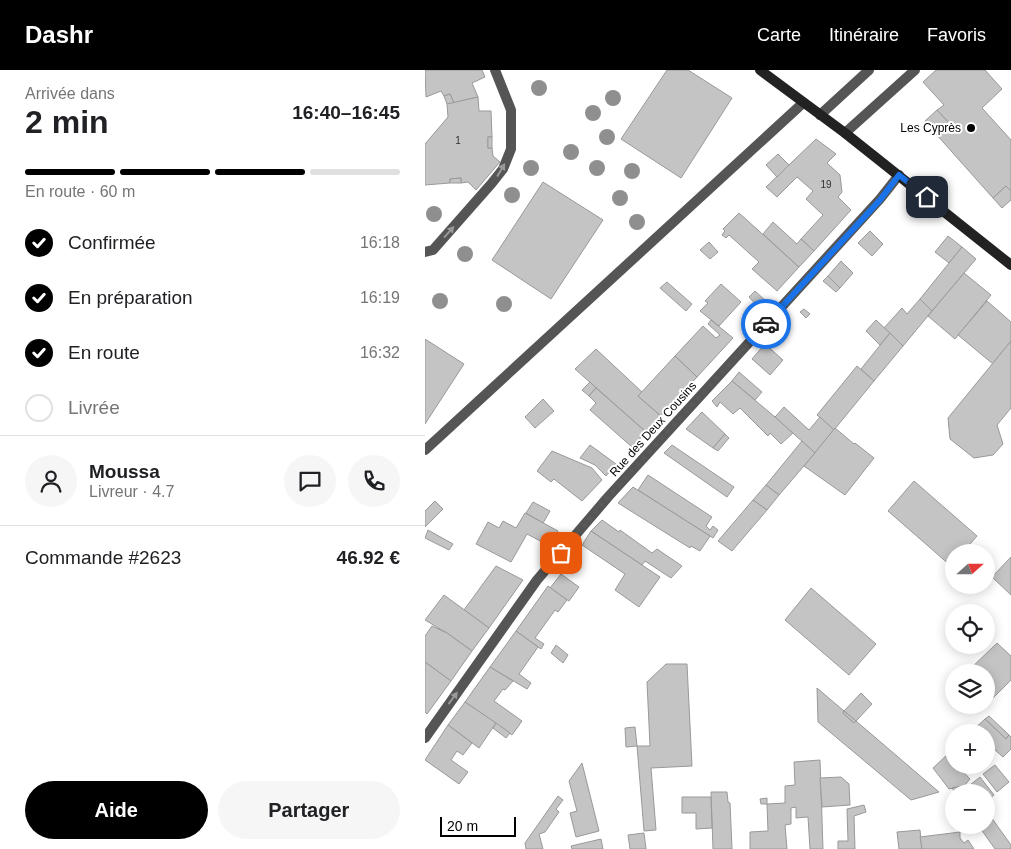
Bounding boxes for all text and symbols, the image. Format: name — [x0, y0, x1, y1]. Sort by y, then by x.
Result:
text: Dashr — [25, 21, 93, 48]
text: Carte — [757, 25, 801, 45]
text: Itinéraire — [829, 25, 899, 45]
text: Favoris — [927, 25, 986, 45]
text: Arrivée dans — [25, 85, 115, 102]
text: 16:40–16:45 — [292, 102, 400, 123]
text: 2 min — [25, 104, 109, 140]
place label: Les Cyprès — [900, 121, 961, 135]
marker: Les Cyprès — [965, 122, 977, 134]
house number: 1 — [455, 135, 461, 146]
one-way arrow — [496, 163, 505, 176]
pin — [906, 176, 948, 218]
house number: 19 — [820, 179, 832, 190]
text: En route · 60 m — [25, 183, 135, 200]
icon: home — [913, 183, 941, 211]
one-way arrow — [443, 227, 455, 239]
icon: check — [25, 229, 53, 257]
text: Confirmée — [68, 232, 156, 253]
text: 16:18 — [360, 234, 400, 251]
icon: check — [25, 284, 53, 312]
text: En préparation — [68, 287, 193, 308]
text: 16:19 — [360, 289, 400, 306]
courier — [741, 299, 791, 349]
icon: car — [752, 310, 780, 338]
icon: check — [25, 339, 53, 367]
text: En route — [68, 342, 140, 363]
text: 16:32 — [360, 344, 400, 361]
street label: Rue des Deux Cousins — [607, 379, 699, 479]
text: Livrée — [68, 397, 120, 418]
button: person — [25, 455, 77, 507]
button: chat — [284, 455, 336, 507]
button: phone — [348, 455, 400, 507]
text: Moussa — [89, 461, 160, 482]
text: Livreur · 4.7 — [89, 483, 174, 500]
pin — [540, 532, 582, 574]
icon: bag — [547, 539, 575, 567]
north arrow — [945, 544, 995, 594]
map controls — [945, 544, 995, 834]
text: Commande #2623 — [25, 547, 181, 568]
text: 46.92 € — [337, 547, 400, 568]
button: locate — [945, 604, 995, 654]
button: layers — [945, 664, 995, 714]
one-way arrow — [448, 691, 458, 705]
button: + — [945, 724, 995, 774]
button: Aide — [25, 781, 208, 839]
button: Partager — [218, 781, 400, 839]
button: − — [945, 784, 995, 834]
scale bar — [440, 814, 516, 837]
text: 20 m — [447, 818, 478, 834]

